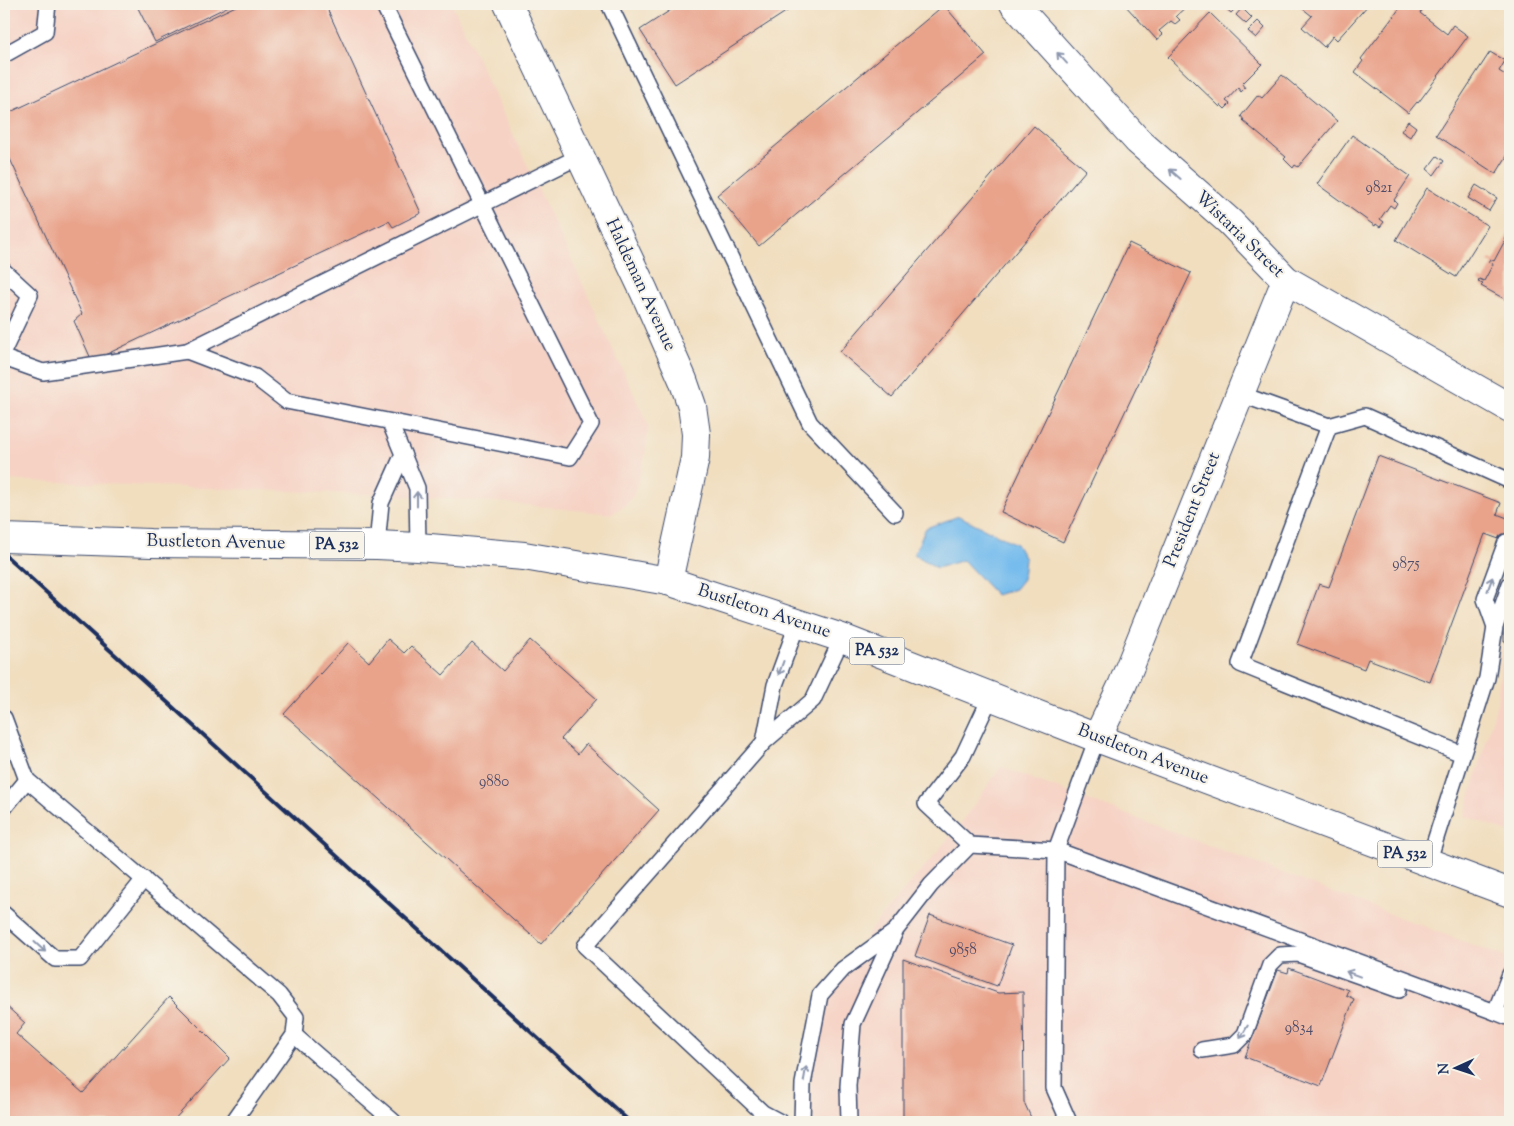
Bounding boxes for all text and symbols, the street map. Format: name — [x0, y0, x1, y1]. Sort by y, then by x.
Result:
one-way arrow — [1056, 52, 1068, 64]
one-way arrow — [1169, 169, 1182, 180]
house number: 9821 — [1366, 178, 1392, 199]
street label: Wistaria Street — [1188, 185, 1290, 285]
street label: Haldeman Avenue — [598, 214, 682, 356]
street label: President Street — [1158, 448, 1228, 572]
one-way arrow — [412, 491, 422, 508]
street label: Bustleton Avenue — [146, 529, 286, 557]
road number: PA 532 — [310, 532, 364, 558]
house number: 9875 — [1392, 554, 1420, 575]
one-way arrow — [1486, 577, 1495, 593]
street label: Bustleton Avenue — [694, 578, 834, 646]
road number: PA 532 — [850, 637, 904, 664]
one-way arrow — [776, 660, 785, 675]
street label: Bustleton Avenue — [1074, 718, 1212, 792]
house number: 9880 — [479, 772, 509, 793]
road number: PA 532 — [1378, 841, 1432, 868]
house number: 9858 — [949, 940, 977, 961]
one-way arrow — [34, 941, 47, 952]
one-way arrow — [1346, 969, 1361, 978]
house number: 9834 — [1285, 1018, 1314, 1039]
one-way arrow — [1239, 1024, 1249, 1038]
north arrow — [1432, 1044, 1482, 1094]
text: N — [1435, 1062, 1455, 1075]
one-way arrow — [800, 1066, 810, 1082]

